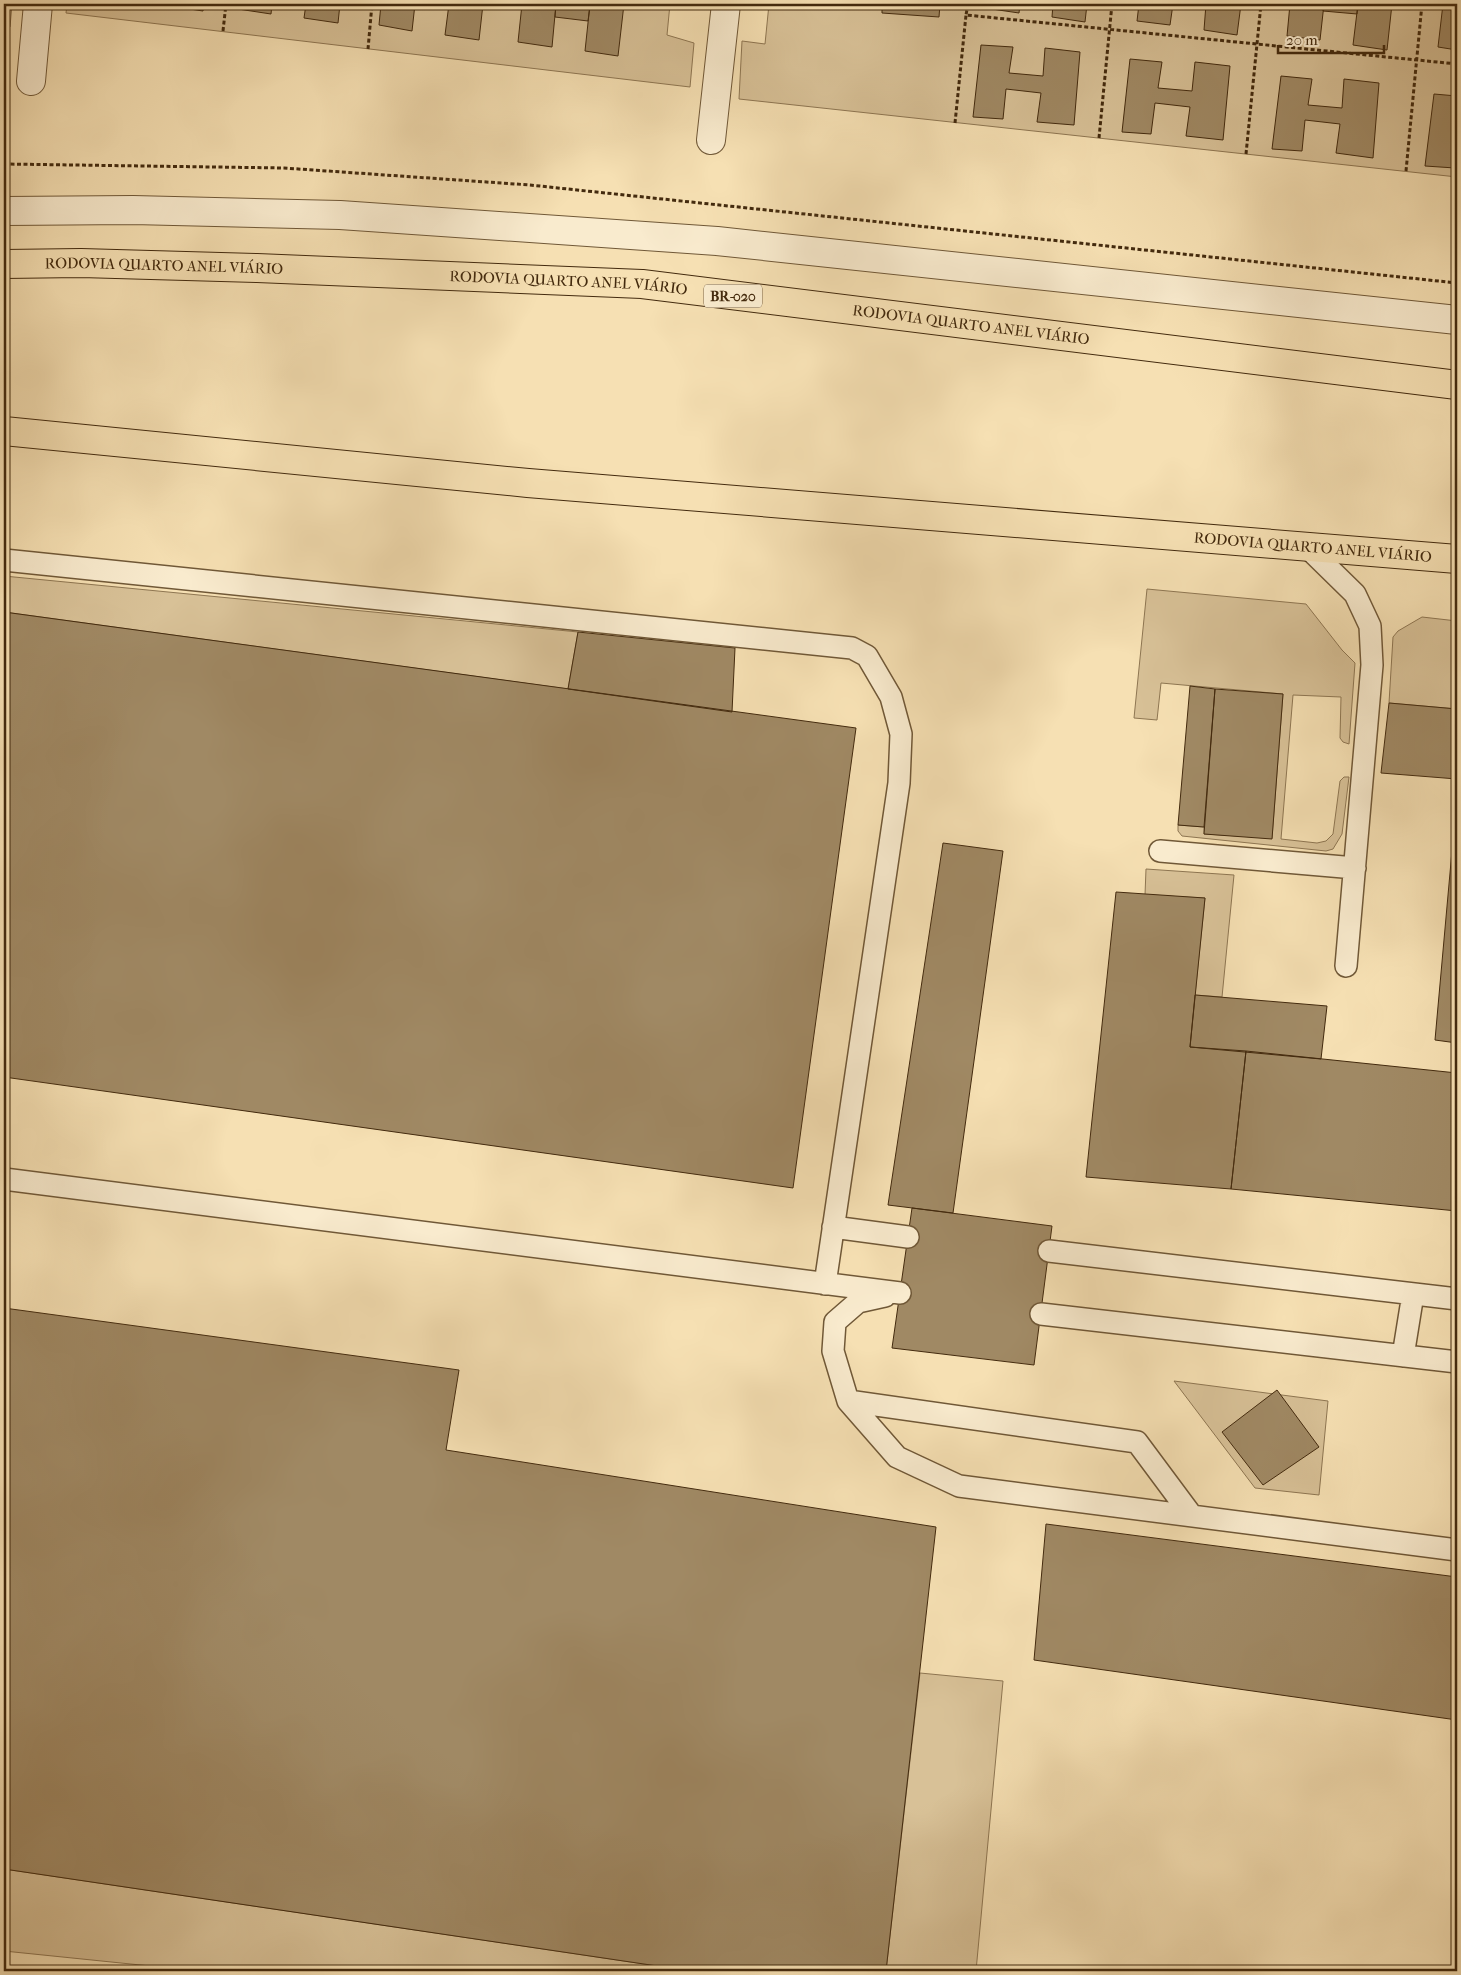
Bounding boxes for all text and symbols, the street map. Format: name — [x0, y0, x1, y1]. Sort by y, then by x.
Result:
scale bar — [1278, 22, 1385, 54]
text: 20 m — [1286, 31, 1318, 49]
street label: RODOVIA QUARTO ANEL VIÁRIO — [45, 254, 284, 278]
street label: RODOVIA QUARTO ANEL VIÁRIO — [449, 267, 689, 299]
road number: BR-020 — [704, 284, 762, 308]
street label: RODOVIA QUARTO ANEL VIÁRIO — [852, 301, 1091, 348]
street label: RODOVIA QUARTO ANEL VIÁRIO — [1193, 529, 1433, 566]

